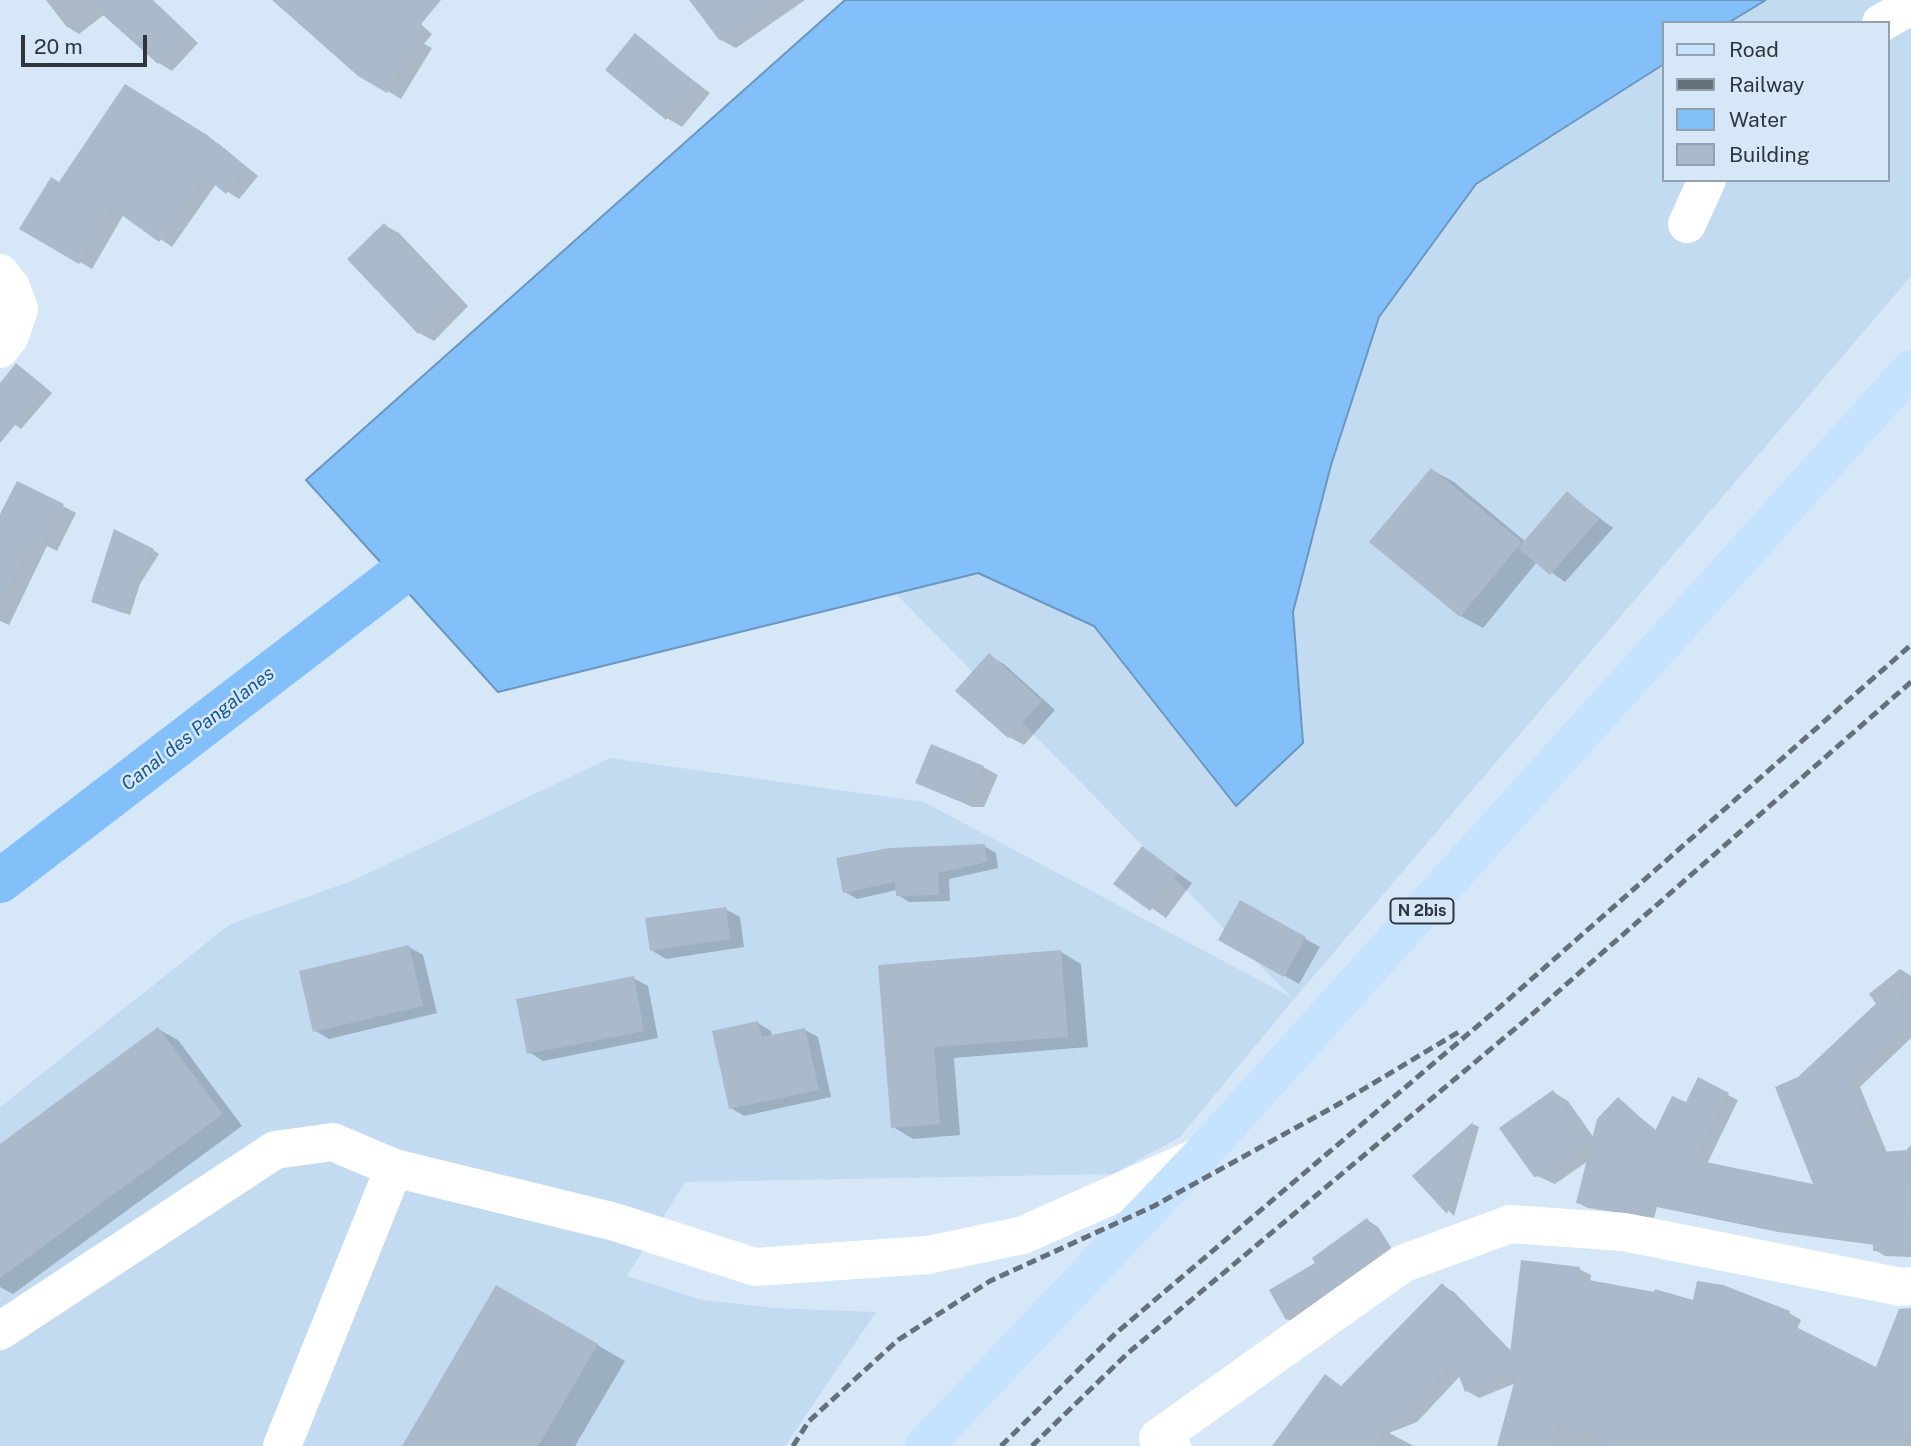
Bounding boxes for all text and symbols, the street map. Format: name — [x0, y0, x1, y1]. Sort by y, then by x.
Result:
scale bar — [24, 21, 150, 65]
legend — [1662, 21, 1890, 182]
text: 20 m — [34, 34, 83, 59]
text: Road — [1729, 37, 1779, 62]
text: Railway — [1729, 72, 1805, 97]
text: Water — [1729, 107, 1787, 132]
text: Building — [1729, 142, 1810, 167]
water label: Canal des Pangalanes — [117, 662, 279, 796]
road number: N 2bis — [1390, 898, 1454, 923]

